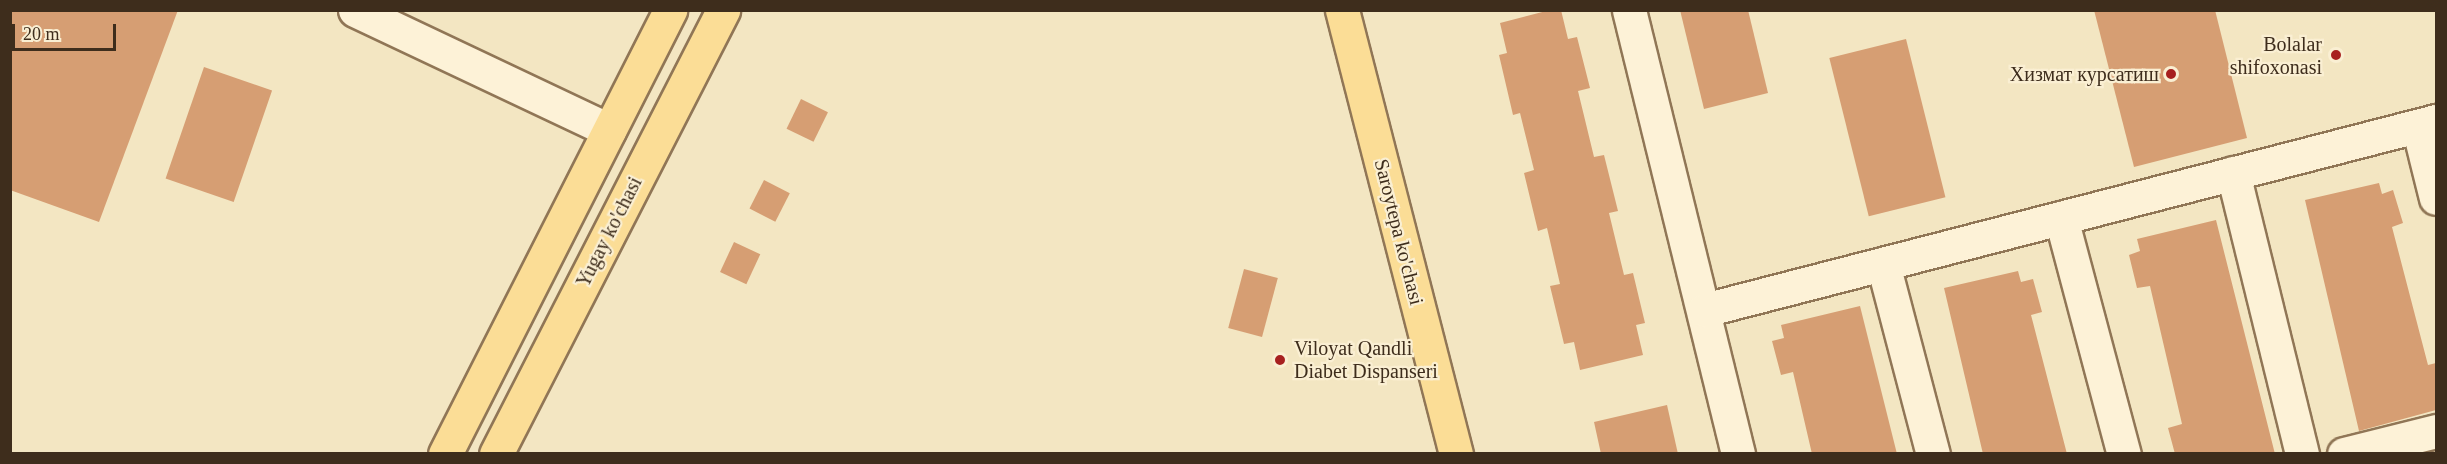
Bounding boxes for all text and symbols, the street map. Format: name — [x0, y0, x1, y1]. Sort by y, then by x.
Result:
scale bar — [15, 12, 118, 50]
text: 20 m — [23, 24, 60, 44]
place label: Bolalar shifoxonasi — [2230, 32, 2322, 79]
marker: Bolalar shifoxonasi — [2327, 46, 2345, 64]
place label: Хизмат курсатиш — [2010, 62, 2159, 86]
marker: Хизмат курсатиш — [2164, 67, 2178, 81]
street label: Saroytepa ko'chasi — [1369, 156, 1429, 308]
street label: Yugay ko'chasi — [571, 173, 647, 291]
place label: Viloyat Qandli Diabet Dispanseri — [1294, 336, 1438, 383]
marker: Viloyat Qandli Diabet Dispanseri — [1271, 351, 1289, 369]

